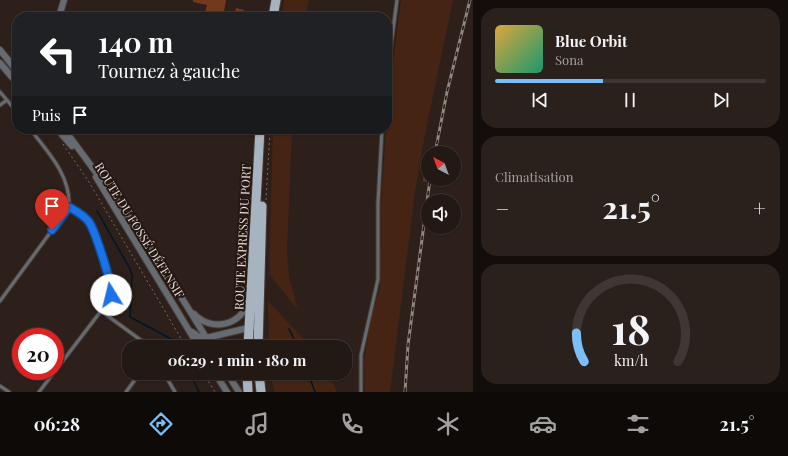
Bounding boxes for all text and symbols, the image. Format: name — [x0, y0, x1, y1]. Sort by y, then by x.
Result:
text: 140 m — [98, 23, 173, 60]
icon: left — [32, 28, 84, 80]
text: Blue Orbit — [555, 31, 627, 51]
text: Sona — [555, 51, 583, 68]
text: Tournez à gauche — [98, 59, 240, 83]
icon: previous — [529, 89, 551, 111]
icon: pause — [619, 89, 641, 111]
icon: next — [710, 89, 732, 111]
icon: arrive — [69, 104, 91, 126]
text: Puis — [32, 105, 61, 125]
north arrow — [421, 146, 461, 186]
map controls — [421, 146, 461, 234]
street label: ROUTE DU FOSSÉ DÉFENSIF — [92, 159, 188, 301]
street label: ROUTE EXPRESS DU PORT — [230, 163, 254, 310]
text: Climatisation — [495, 168, 573, 185]
text: 21.5° — [602, 187, 660, 227]
pin — [35, 189, 69, 230]
text: − — [495, 193, 509, 223]
text: + — [753, 193, 766, 223]
button: sound — [421, 194, 461, 234]
icon: arrive — [41, 195, 63, 217]
position arrow — [90, 274, 132, 316]
text: 18 — [611, 300, 650, 355]
speed limit sign: 20 — [12, 328, 64, 380]
text: 06:29 · 1 min · 180 m — [168, 350, 306, 370]
text: km/h — [613, 351, 648, 370]
icon: directions — [147, 410, 175, 438]
icon: music — [243, 410, 271, 438]
icon: phone — [338, 410, 366, 438]
icon: climate — [434, 410, 462, 438]
icon: car — [529, 410, 557, 438]
icon: filters — [624, 410, 652, 438]
text: 06:28 — [34, 412, 80, 436]
text: 21.5° — [720, 412, 754, 436]

